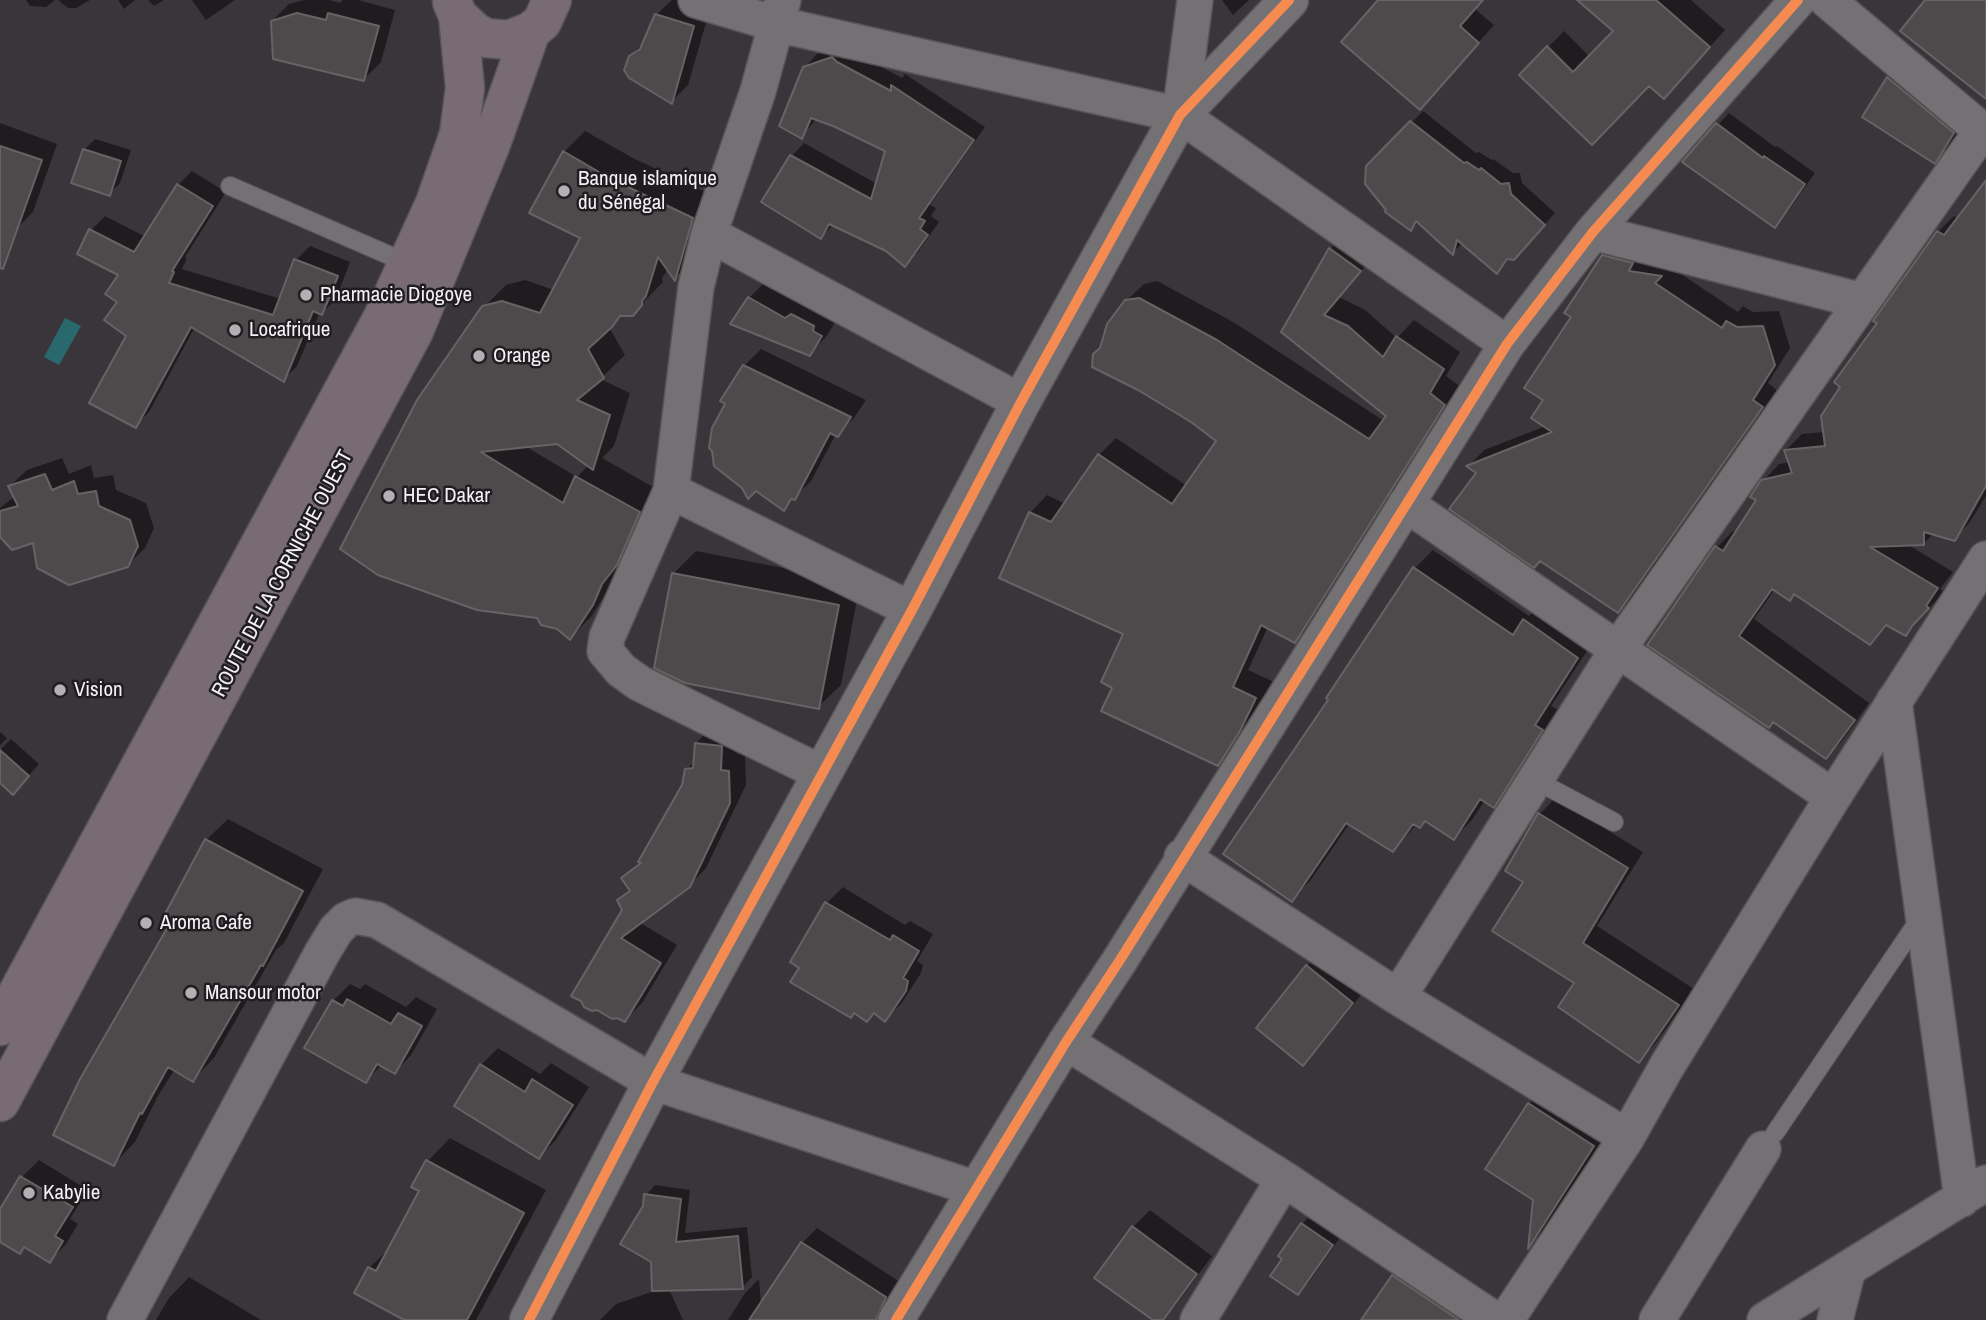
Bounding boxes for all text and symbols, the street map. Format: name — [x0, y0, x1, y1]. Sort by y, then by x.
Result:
place label: Banque islamique du Sénégal — [578, 166, 717, 216]
marker: Banque islamique du Sénégal — [556, 183, 572, 199]
place label: Pharmacie Diogoye — [320, 282, 472, 308]
marker: Pharmacie Diogoye — [298, 287, 314, 303]
place label: Locafrique — [249, 317, 330, 343]
marker: Locafrique — [227, 322, 243, 338]
place label: Orange — [493, 343, 550, 369]
marker: Orange — [471, 348, 487, 364]
street label: ROUTE DE LA CORNICHE OUEST — [207, 446, 359, 702]
place label: HEC Dakar — [403, 483, 490, 509]
marker: HEC Dakar — [381, 488, 397, 504]
place label: Vision — [74, 677, 123, 703]
marker: Vision — [52, 682, 68, 698]
place label: Aroma Cafe — [160, 910, 252, 936]
marker: Aroma Cafe — [138, 915, 154, 931]
place label: Mansour motor — [205, 980, 321, 1006]
marker: Mansour motor — [183, 985, 199, 1001]
place label: Kabylie — [43, 1180, 100, 1206]
marker: Kabylie — [21, 1185, 37, 1201]

